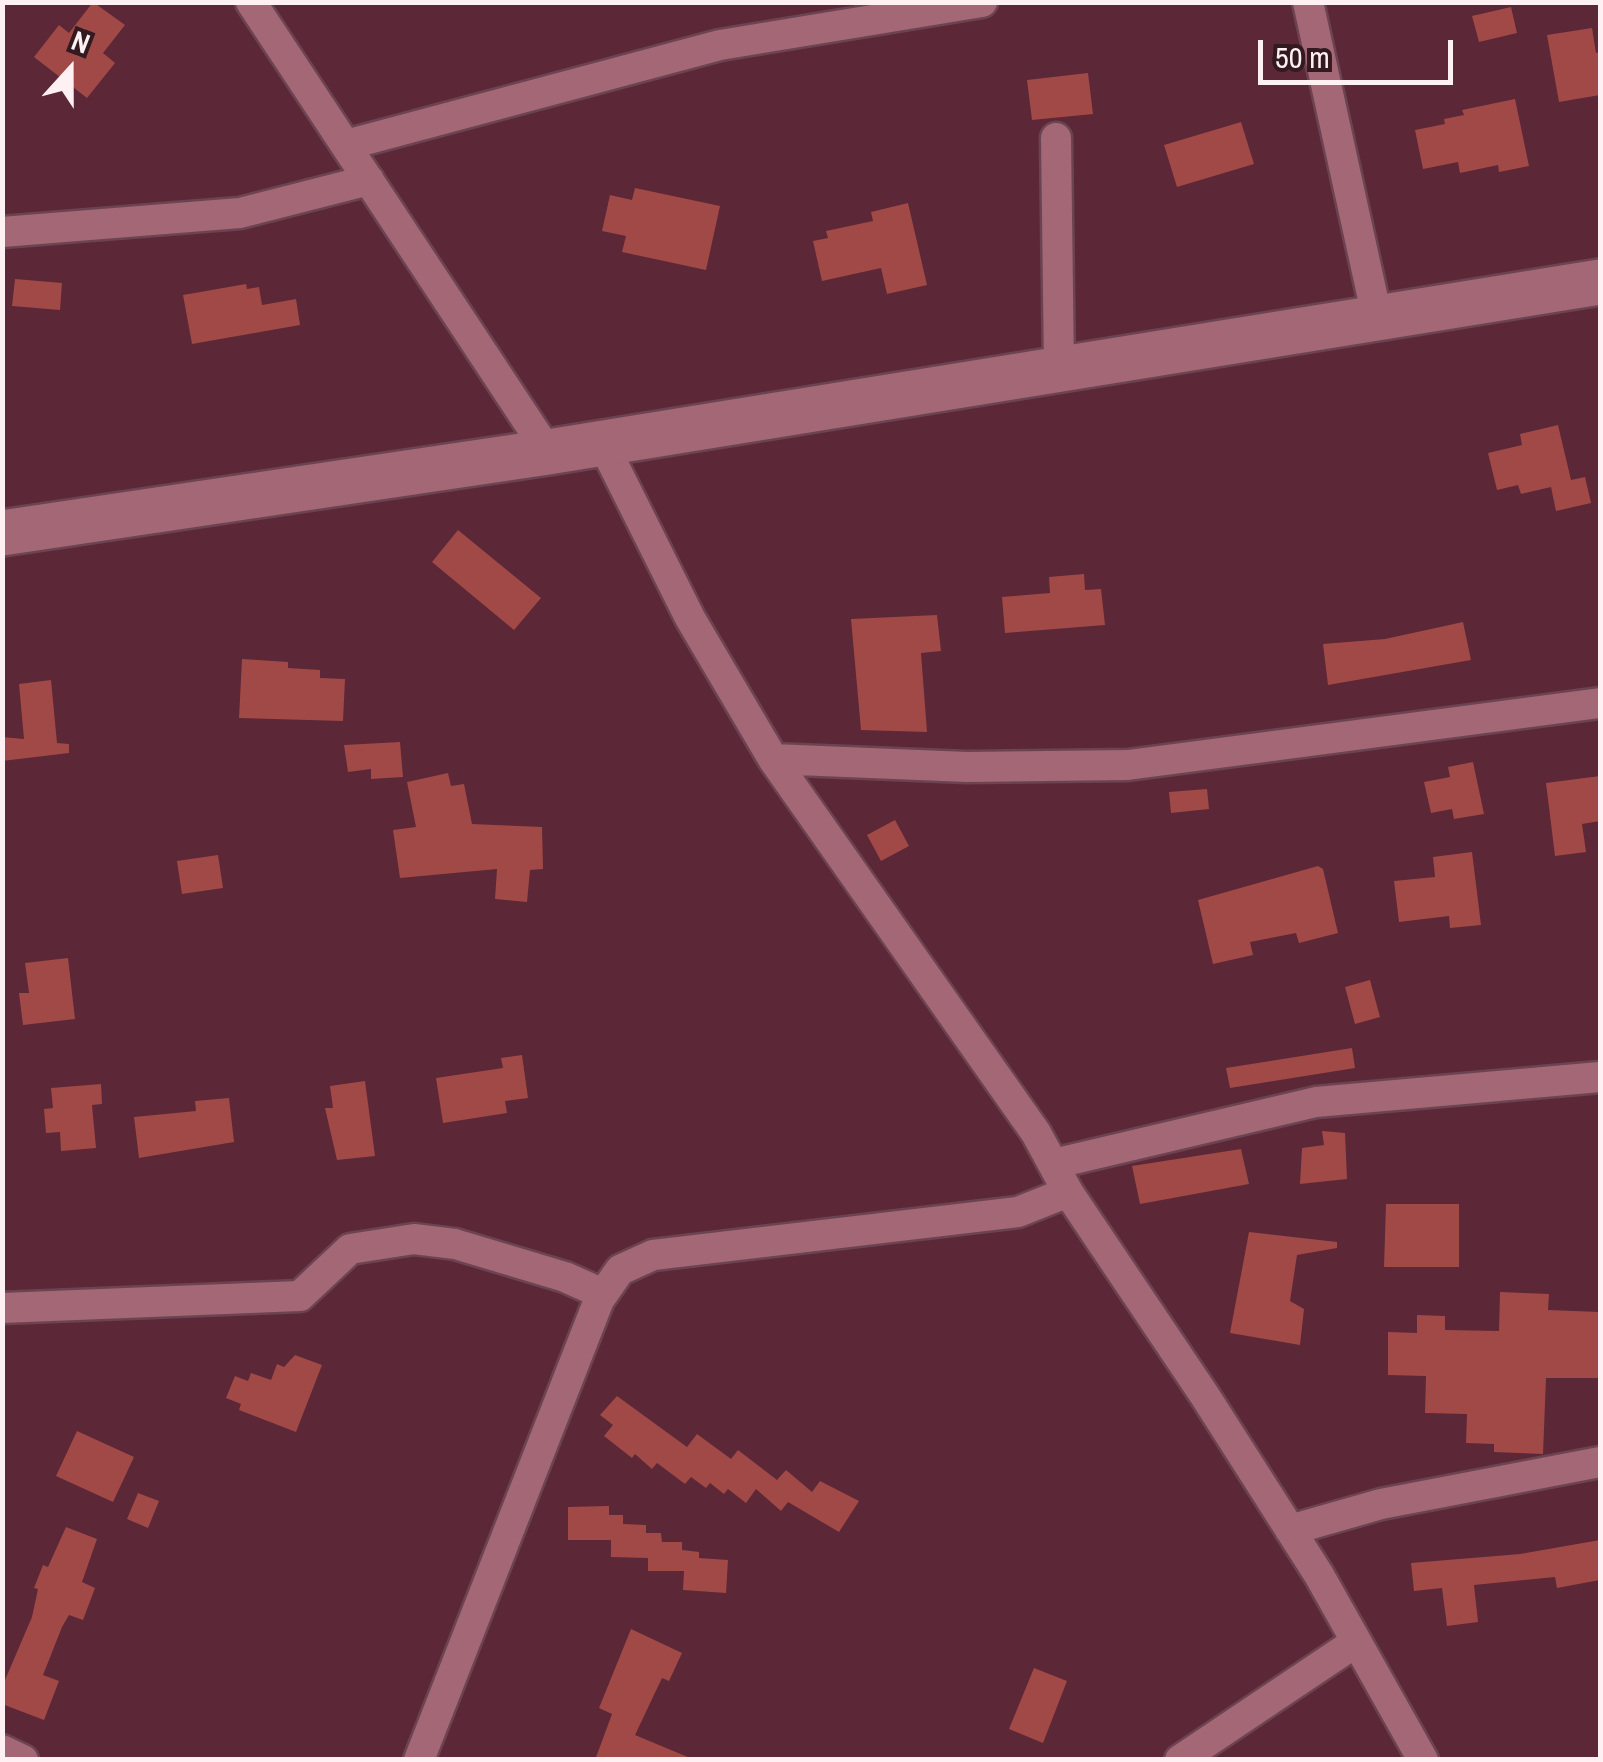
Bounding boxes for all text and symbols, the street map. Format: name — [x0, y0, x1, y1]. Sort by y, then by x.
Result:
north arrow — [20, 20, 120, 120]
scale bar — [1263, 20, 1458, 82]
text: N — [66, 21, 95, 63]
text: 50 m — [1275, 37, 1330, 77]

